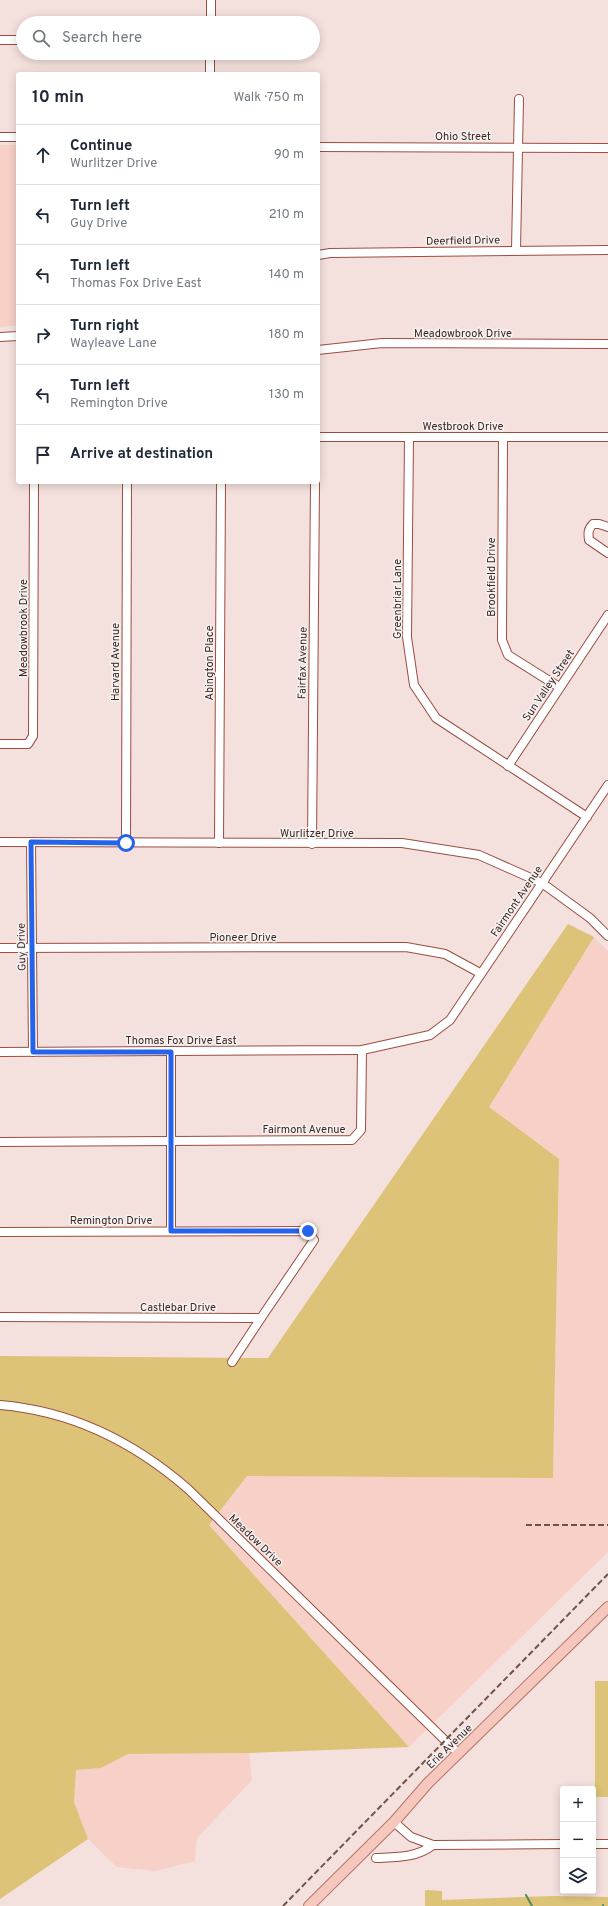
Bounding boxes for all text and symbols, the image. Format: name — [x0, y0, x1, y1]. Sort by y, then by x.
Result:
search box — [16, 16, 320, 60]
icon: search — [30, 27, 52, 49]
text: Search here — [62, 29, 142, 48]
text: 10 min — [32, 87, 84, 109]
text: Walk · 750 m — [233, 90, 304, 106]
street label: Ohio Street — [435, 130, 491, 144]
text: Continue — [70, 137, 132, 156]
icon: ahead — [32, 144, 54, 166]
text: 90 m — [274, 147, 304, 163]
text: Wurlitzer Drive — [70, 156, 157, 172]
text: Turn left — [70, 197, 130, 216]
icon: left — [32, 204, 54, 226]
text: 210 m — [269, 207, 304, 223]
text: Guy Drive — [70, 216, 127, 232]
street label: Deerfield Drive — [426, 233, 500, 249]
text: Turn left — [70, 257, 130, 276]
icon: left — [32, 264, 54, 286]
text: 140 m — [269, 267, 304, 283]
text: Thomas Fox Drive East — [70, 276, 202, 292]
text: Turn right — [70, 317, 139, 336]
icon: right — [32, 324, 54, 346]
text: 180 m — [269, 327, 304, 343]
street label: Meadowbrook Drive — [414, 327, 512, 341]
text: Wayleave Lane — [70, 336, 157, 352]
text: Turn left — [70, 377, 130, 396]
icon: left — [32, 384, 54, 406]
text: 130 m — [269, 387, 304, 403]
text: Remington Drive — [70, 396, 168, 412]
street label: Westbrook Drive — [423, 420, 504, 434]
icon: arrive — [32, 444, 54, 466]
text: Arrive at destination — [70, 445, 213, 464]
street label: Brookfield Drive — [485, 537, 499, 617]
street label: Greenbriar Lane — [391, 559, 405, 639]
street label: Meadowbrook Drive — [17, 579, 31, 677]
street label: Harvard Avenue — [109, 623, 123, 701]
street label: Abington Place — [203, 625, 217, 701]
street label: Fairfax Avenue — [295, 627, 311, 699]
street label: Sun Valley Street — [520, 647, 578, 724]
street label: Wurlitzer Drive — [280, 827, 354, 841]
route start — [117, 834, 135, 852]
street label: Fairmont Avenue — [488, 863, 546, 940]
street label: Guy Drive — [15, 923, 29, 971]
street label: Pioneer Drive — [209, 931, 277, 945]
street label: Thomas Fox Drive East — [125, 1034, 237, 1048]
street label: Fairmont Avenue — [263, 1123, 345, 1137]
street label: Remington Drive — [70, 1214, 152, 1228]
route end — [299, 1222, 317, 1240]
street label: Castlebar Drive — [140, 1301, 216, 1315]
street label: Meadow Drive — [225, 1512, 285, 1570]
street label: Erie Avenue — [424, 1721, 476, 1772]
map controls — [560, 1786, 596, 1894]
button: + — [560, 1786, 596, 1822]
button: − — [560, 1822, 596, 1858]
button: layers — [560, 1858, 596, 1894]

